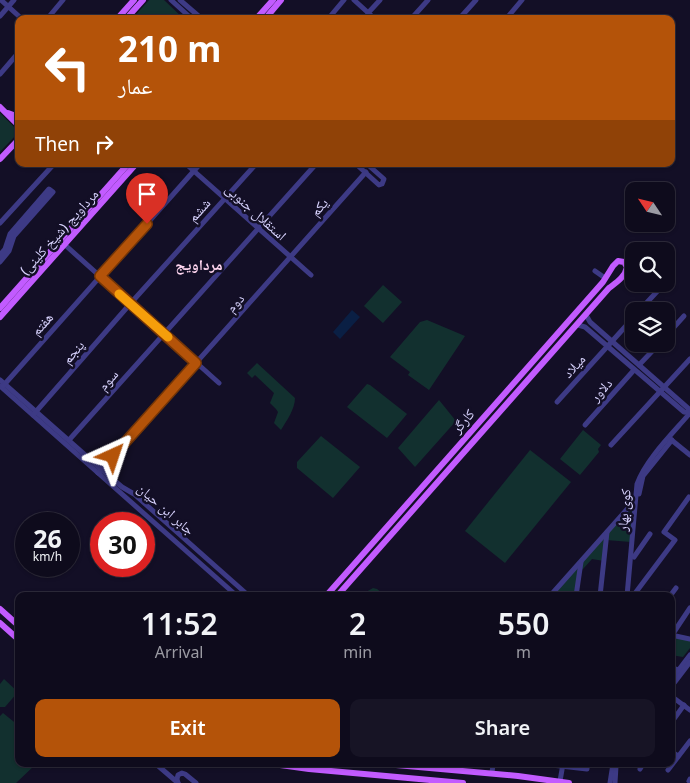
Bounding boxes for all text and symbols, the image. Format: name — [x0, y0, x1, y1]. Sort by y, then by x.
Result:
text: 210 m — [118, 25, 221, 72]
icon: left — [35, 35, 100, 100]
text: عمار — [118, 70, 152, 100]
icon: right — [90, 130, 118, 158]
text: Then — [35, 131, 80, 157]
pin — [126, 173, 168, 224]
street label: استقلال جنوبی — [222, 179, 291, 244]
icon: arrive — [133, 180, 161, 208]
north arrow — [625, 182, 675, 232]
map controls — [625, 182, 675, 352]
street label: مرداویج (شیخ کلینی) — [15, 185, 103, 279]
street label: یکم — [305, 193, 333, 221]
street label: ششم — [183, 194, 215, 226]
button: search — [625, 242, 675, 292]
district label: مرداویج — [175, 254, 223, 275]
street label: دوم — [221, 289, 249, 317]
button: layers — [625, 302, 675, 352]
street label: هفتم — [26, 308, 58, 340]
street label: پنجم — [57, 336, 89, 368]
street label: میلاد — [558, 350, 589, 382]
street label: سوم — [93, 365, 123, 395]
street label: دلاور — [585, 374, 616, 406]
street label: کارگر — [446, 404, 479, 438]
position arrow — [86, 429, 138, 481]
street label: جابر ابن حیان — [134, 478, 199, 539]
street label: کوی بهار — [612, 488, 635, 533]
speed limit sign: 30 — [90, 512, 155, 577]
text: 26 — [33, 521, 62, 555]
text: km/h — [33, 548, 62, 565]
text: 11:52 — [141, 603, 218, 644]
text: 2 — [349, 603, 366, 644]
text: 550 — [498, 603, 549, 644]
text: Arrival — [155, 641, 204, 663]
text: min — [343, 641, 372, 663]
text: m — [516, 641, 531, 663]
button: Exit — [35, 699, 340, 757]
button: Share — [350, 699, 655, 757]

